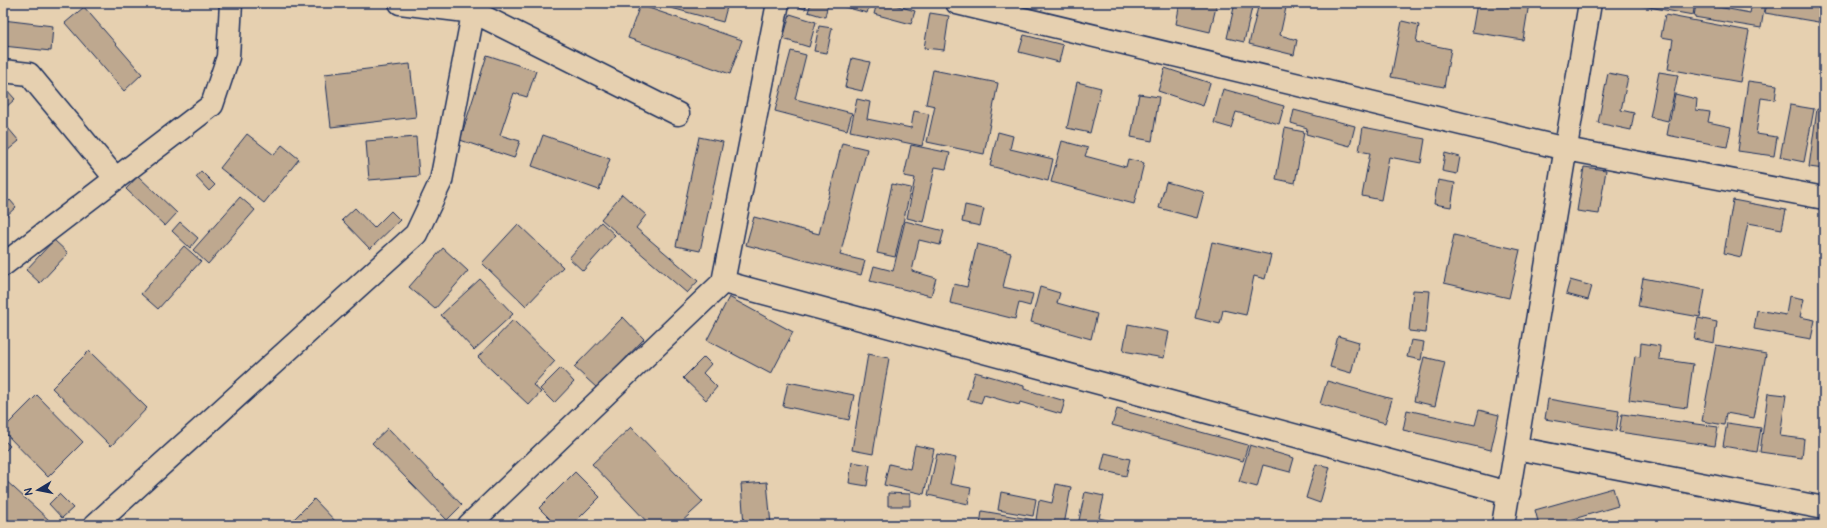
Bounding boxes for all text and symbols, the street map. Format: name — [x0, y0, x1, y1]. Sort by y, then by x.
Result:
north arrow — [18, 470, 58, 510]
text: N — [21, 486, 36, 496]

